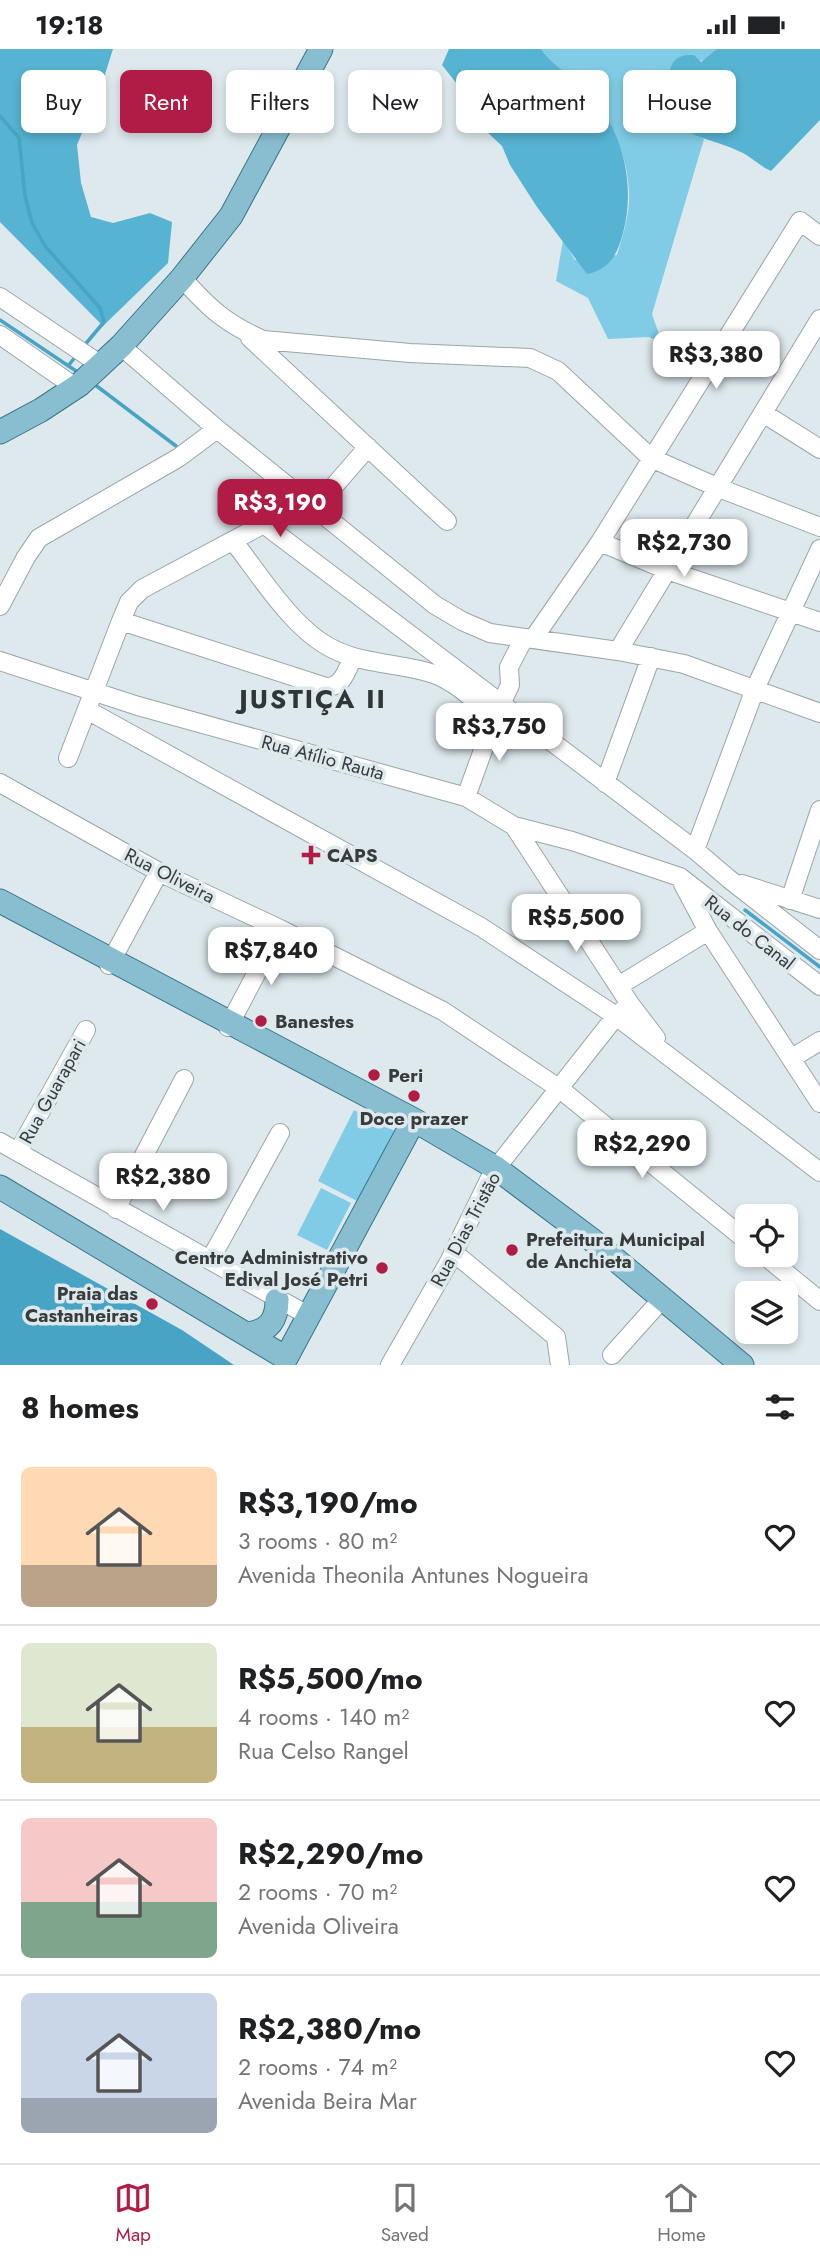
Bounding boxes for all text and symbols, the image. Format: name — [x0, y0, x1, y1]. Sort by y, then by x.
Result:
text: 19:18 — [35, 6, 104, 44]
chip: Buy — [21, 70, 106, 133]
chip: Rent — [120, 70, 212, 133]
chip: Filters — [226, 70, 334, 133]
chip: New — [348, 70, 442, 133]
chip: Apartment — [456, 70, 609, 133]
chip: House — [623, 70, 736, 133]
pin: R$3,380 — [651, 331, 781, 391]
text: R$3,380 — [669, 337, 763, 371]
pin: R$3,190 — [215, 479, 345, 539]
text: R$3,190 — [234, 485, 326, 519]
pin: R$2,730 — [619, 519, 749, 579]
text: R$2,730 — [636, 525, 732, 559]
district label: JUSTIÇA II — [234, 680, 387, 718]
pin: R$3,750 — [434, 703, 564, 763]
text: R$3,750 — [452, 709, 546, 743]
street label: Rua Atílio Rauta — [258, 728, 387, 787]
street label: Rua Oliveira — [120, 841, 220, 910]
place label: CAPS — [327, 842, 378, 869]
marker: CAPS — [301, 845, 321, 865]
street label: Rua do Canal — [699, 889, 801, 976]
pin: R$5,500 — [511, 895, 641, 954]
text: R$5,500 — [528, 900, 624, 934]
pin: R$7,840 — [206, 927, 336, 987]
text: R$7,840 — [224, 933, 318, 967]
place label: Banestes — [275, 1008, 354, 1035]
marker: Banestes — [253, 1013, 269, 1029]
street label: Rua Guarapari — [12, 1034, 92, 1149]
place label: Peri — [388, 1062, 423, 1089]
marker: Peri — [366, 1067, 382, 1083]
marker: Doce prazer — [406, 1088, 422, 1104]
place label: Doce prazer — [359, 1105, 469, 1132]
pin: R$2,290 — [577, 1121, 707, 1180]
text: R$2,290 — [593, 1126, 691, 1160]
pin: R$2,380 — [98, 1153, 228, 1213]
text: R$2,380 — [115, 1159, 211, 1193]
street label: Rua Dias Tristão — [424, 1167, 507, 1291]
map controls — [735, 1204, 798, 1344]
button: locate — [735, 1204, 798, 1267]
place label: Prefeitura Municipal de Anchieta — [526, 1226, 705, 1275]
marker: Prefeitura Municipal de Anchieta — [504, 1242, 520, 1258]
place label: Centro Administrativo Edival José Petri — [175, 1244, 368, 1293]
marker: Centro Administrativo Edival José Petri — [374, 1260, 390, 1276]
place label: Praia das Castanheiras — [25, 1280, 138, 1329]
button: layers — [735, 1281, 798, 1344]
marker: Praia das Castanheiras — [144, 1296, 160, 1312]
text: 8 homes — [21, 1386, 139, 1429]
icon: filters — [761, 1388, 799, 1426]
text: R$3,190/mo — [238, 1481, 418, 1524]
icon: home — [77, 1495, 161, 1579]
icon: heart — [761, 1518, 799, 1556]
text: 3 rooms · 80 m² — [238, 1524, 397, 1558]
text: Avenida Theonila Antunes Nogueira — [238, 1558, 589, 1592]
text: R$5,500/mo — [238, 1657, 423, 1700]
icon: home — [77, 1671, 161, 1755]
icon: heart — [761, 1694, 799, 1732]
text: 4 rooms · 140 m² — [238, 1700, 409, 1734]
text: Rua Celso Rangel — [238, 1734, 409, 1768]
text: R$2,290/mo — [238, 1832, 424, 1875]
icon: home — [77, 1846, 161, 1930]
icon: heart — [761, 1869, 799, 1907]
text: 2 rooms · 70 m² — [238, 1875, 397, 1909]
text: Avenida Oliveira — [238, 1909, 399, 1943]
text: R$2,380/mo — [238, 2007, 421, 2050]
icon: home — [77, 2021, 161, 2105]
icon: heart — [761, 2044, 799, 2082]
text: 2 rooms · 74 m² — [238, 2050, 397, 2084]
text: Avenida Beira Mar — [238, 2084, 417, 2118]
tab: Map — [114, 2179, 152, 2248]
tab: Saved — [381, 2179, 429, 2248]
tab: Home — [657, 2179, 706, 2248]

